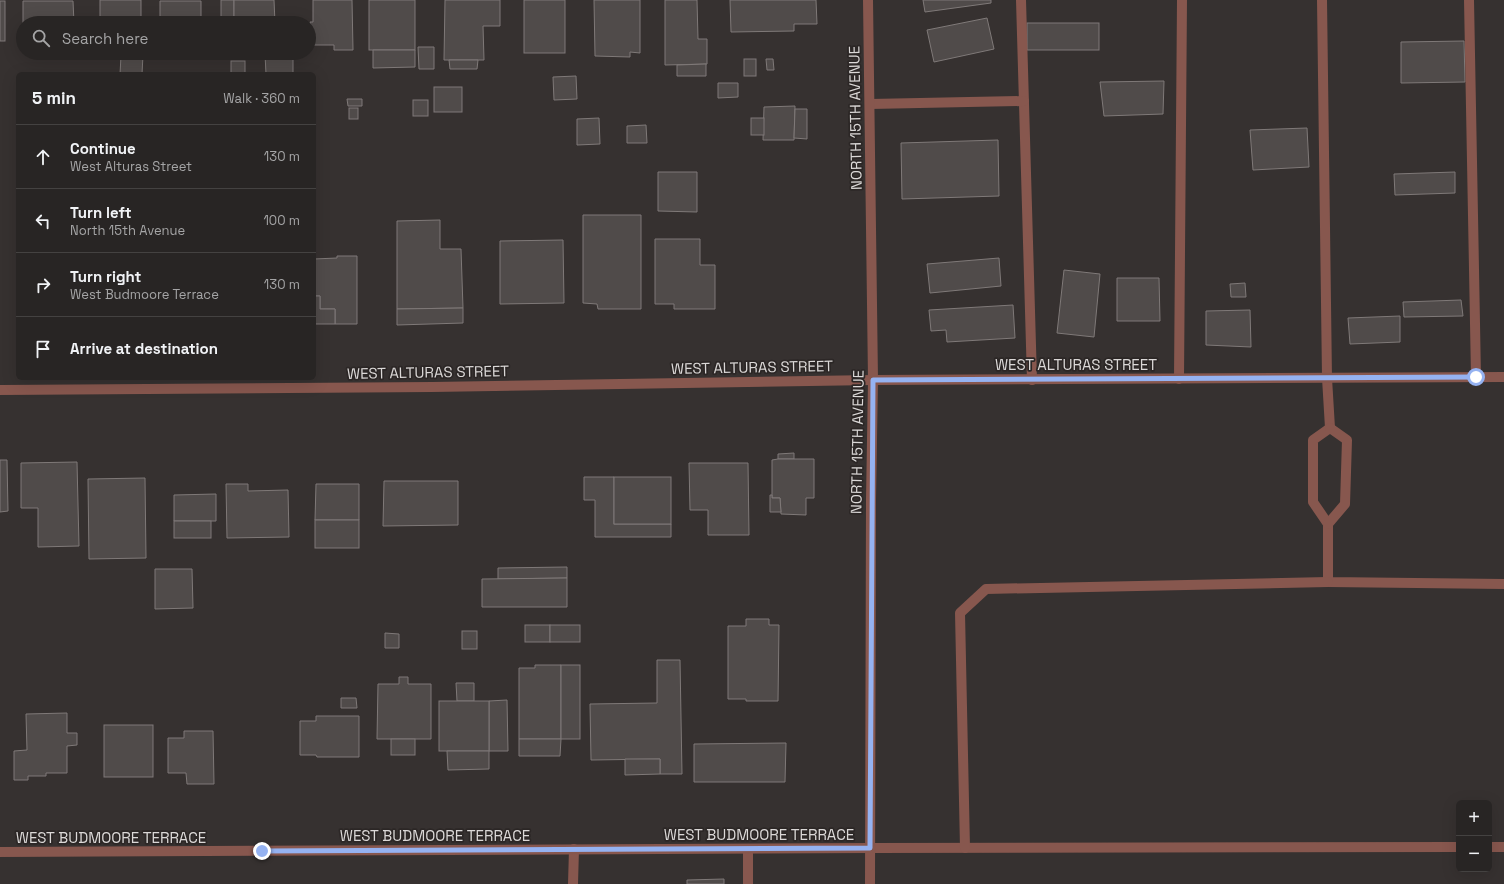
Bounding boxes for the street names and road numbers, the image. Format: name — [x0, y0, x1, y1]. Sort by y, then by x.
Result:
street label: NORTH 15TH AVENUE — [844, 46, 866, 190]
street label: WEST ALTURAS STREET — [995, 355, 1157, 374]
street label: WEST ALTURAS STREET — [671, 356, 833, 378]
street label: WEST ALTURAS STREET — [347, 361, 509, 383]
street label: NORTH 15TH AVENUE — [846, 370, 868, 514]
street label: WEST BUDMOORE TERRACE — [664, 825, 854, 844]
street label: WEST BUDMOORE TERRACE — [340, 826, 530, 845]
street label: WEST BUDMOORE TERRACE — [16, 828, 206, 847]

